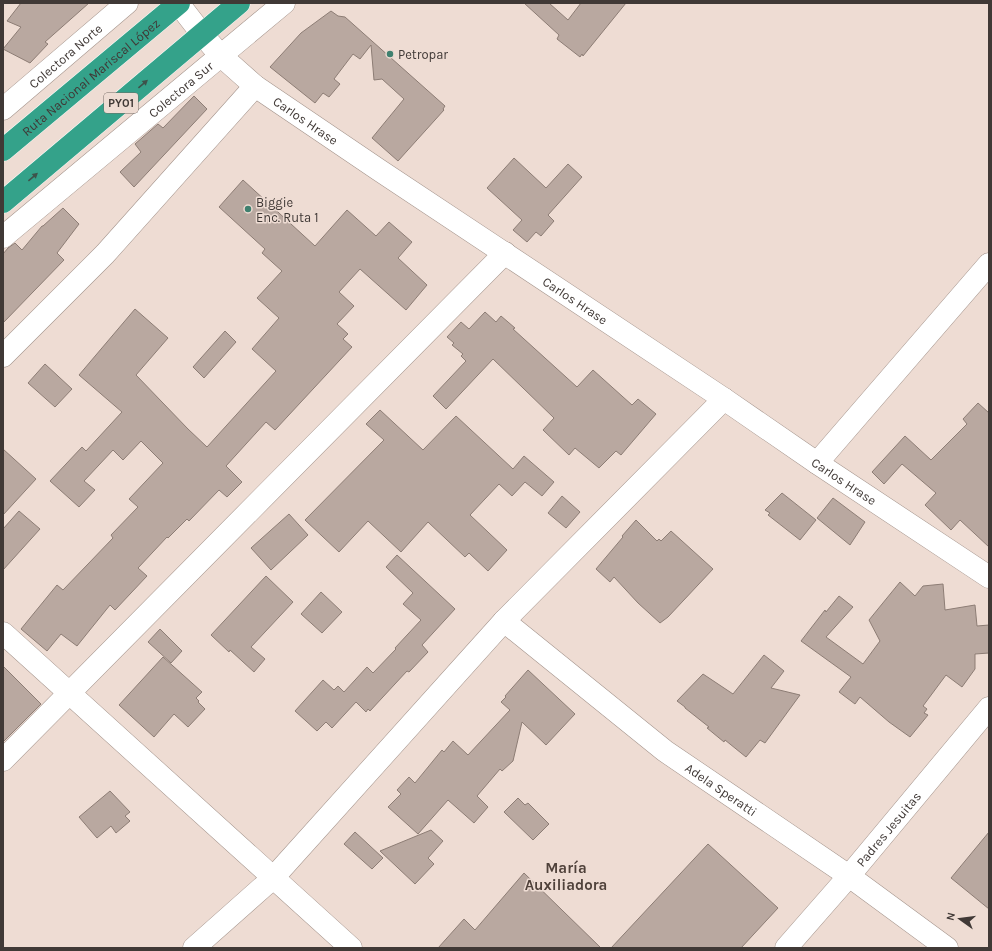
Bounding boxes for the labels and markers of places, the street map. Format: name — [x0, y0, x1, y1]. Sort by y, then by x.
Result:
place label: Petropar — [398, 47, 448, 62]
marker: Petropar — [385, 49, 395, 59]
place label: Biggie Enc. Ruta 1 — [256, 195, 319, 225]
marker: Biggie Enc. Ruta 1 — [243, 204, 253, 214]

